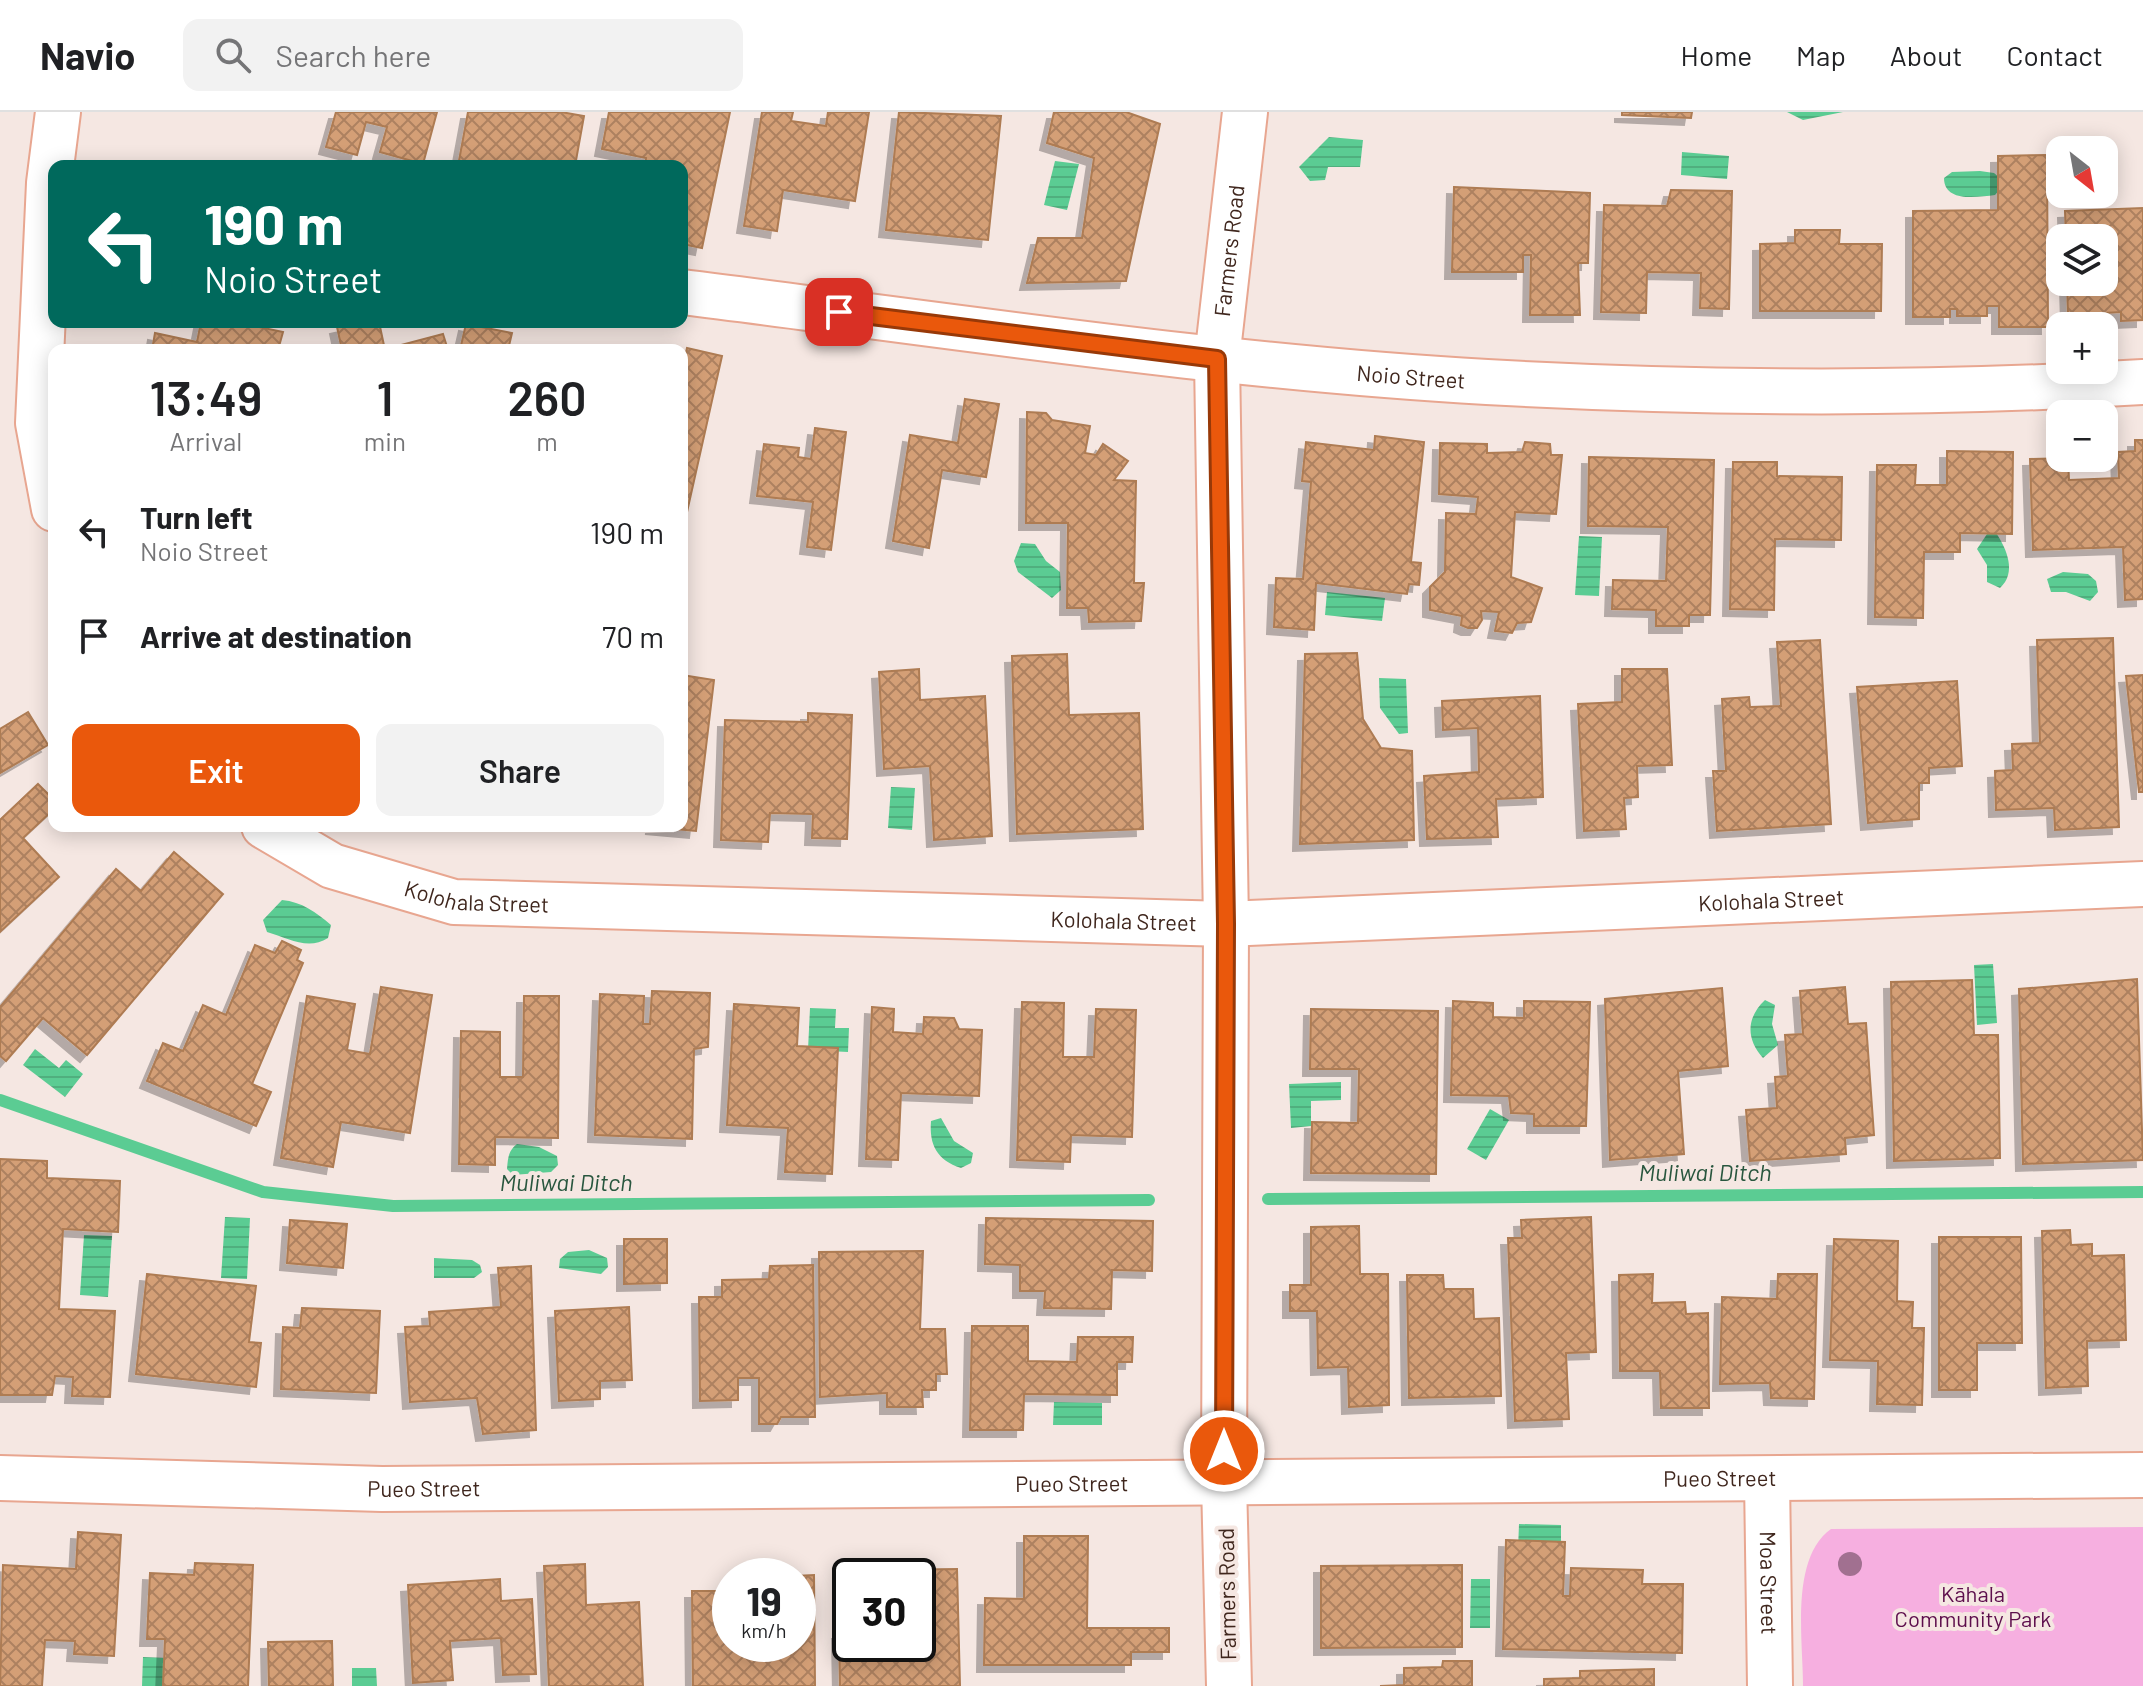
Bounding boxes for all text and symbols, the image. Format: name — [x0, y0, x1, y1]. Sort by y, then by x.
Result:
search box — [183, 19, 743, 91]
text: Navio — [40, 32, 135, 78]
icon: search — [211, 33, 255, 77]
text: Search here — [275, 37, 431, 73]
text: Home — [1681, 38, 1752, 72]
text: Map — [1796, 38, 1846, 72]
text: About — [1890, 38, 1962, 72]
text: Contact — [2006, 38, 2103, 72]
north arrow — [2046, 136, 2118, 208]
map controls — [2046, 136, 2118, 472]
street label: Farmers Road — [1208, 183, 1249, 318]
text: 190 m — [204, 189, 343, 256]
icon: left — [72, 192, 176, 296]
button: layers — [2046, 224, 2118, 296]
text: Noio Street — [204, 257, 382, 300]
pin — [805, 278, 873, 346]
icon: arrive — [817, 290, 861, 334]
button: + — [2046, 312, 2118, 384]
street label: Noio Street — [1356, 359, 1466, 393]
text: 13:49 — [149, 368, 262, 426]
text: 1 — [376, 368, 393, 426]
text: 260 — [507, 368, 587, 426]
button: − — [2046, 400, 2118, 472]
text: Arrival — [170, 425, 242, 456]
text: min — [364, 425, 406, 456]
text: m — [536, 425, 558, 456]
text: Turn left — [140, 499, 253, 535]
icon: left — [72, 510, 116, 554]
text: 190 m — [590, 514, 664, 550]
text: Noio Street — [140, 535, 269, 566]
icon: arrive — [72, 614, 116, 658]
text: Arrive at destination — [140, 618, 412, 654]
text: 70 m — [602, 618, 664, 654]
button: Exit — [72, 724, 360, 816]
button: Share — [376, 724, 664, 816]
street label: Kolohala Street — [402, 874, 549, 917]
street label: Kolohala Street — [1697, 883, 1845, 915]
street label: Kolohala Street — [1050, 905, 1197, 935]
water label: Muliwai Ditch — [1638, 1157, 1772, 1186]
water label: Muliwai Ditch — [499, 1167, 633, 1196]
position arrow — [1182, 1409, 1266, 1493]
street label: Pueo Street — [1663, 1464, 1776, 1491]
street label: Pueo Street — [1015, 1469, 1128, 1496]
street label: Pueo Street — [367, 1474, 480, 1501]
street label: Farmers Road — [1212, 1528, 1240, 1660]
street label: Moa Street — [1756, 1531, 1783, 1635]
speed limit sign: 30 — [832, 1558, 936, 1662]
text: 19 — [746, 1576, 782, 1624]
park label: Kāhala Community Park — [1895, 1580, 2051, 1631]
text: km/h — [741, 1618, 787, 1642]

